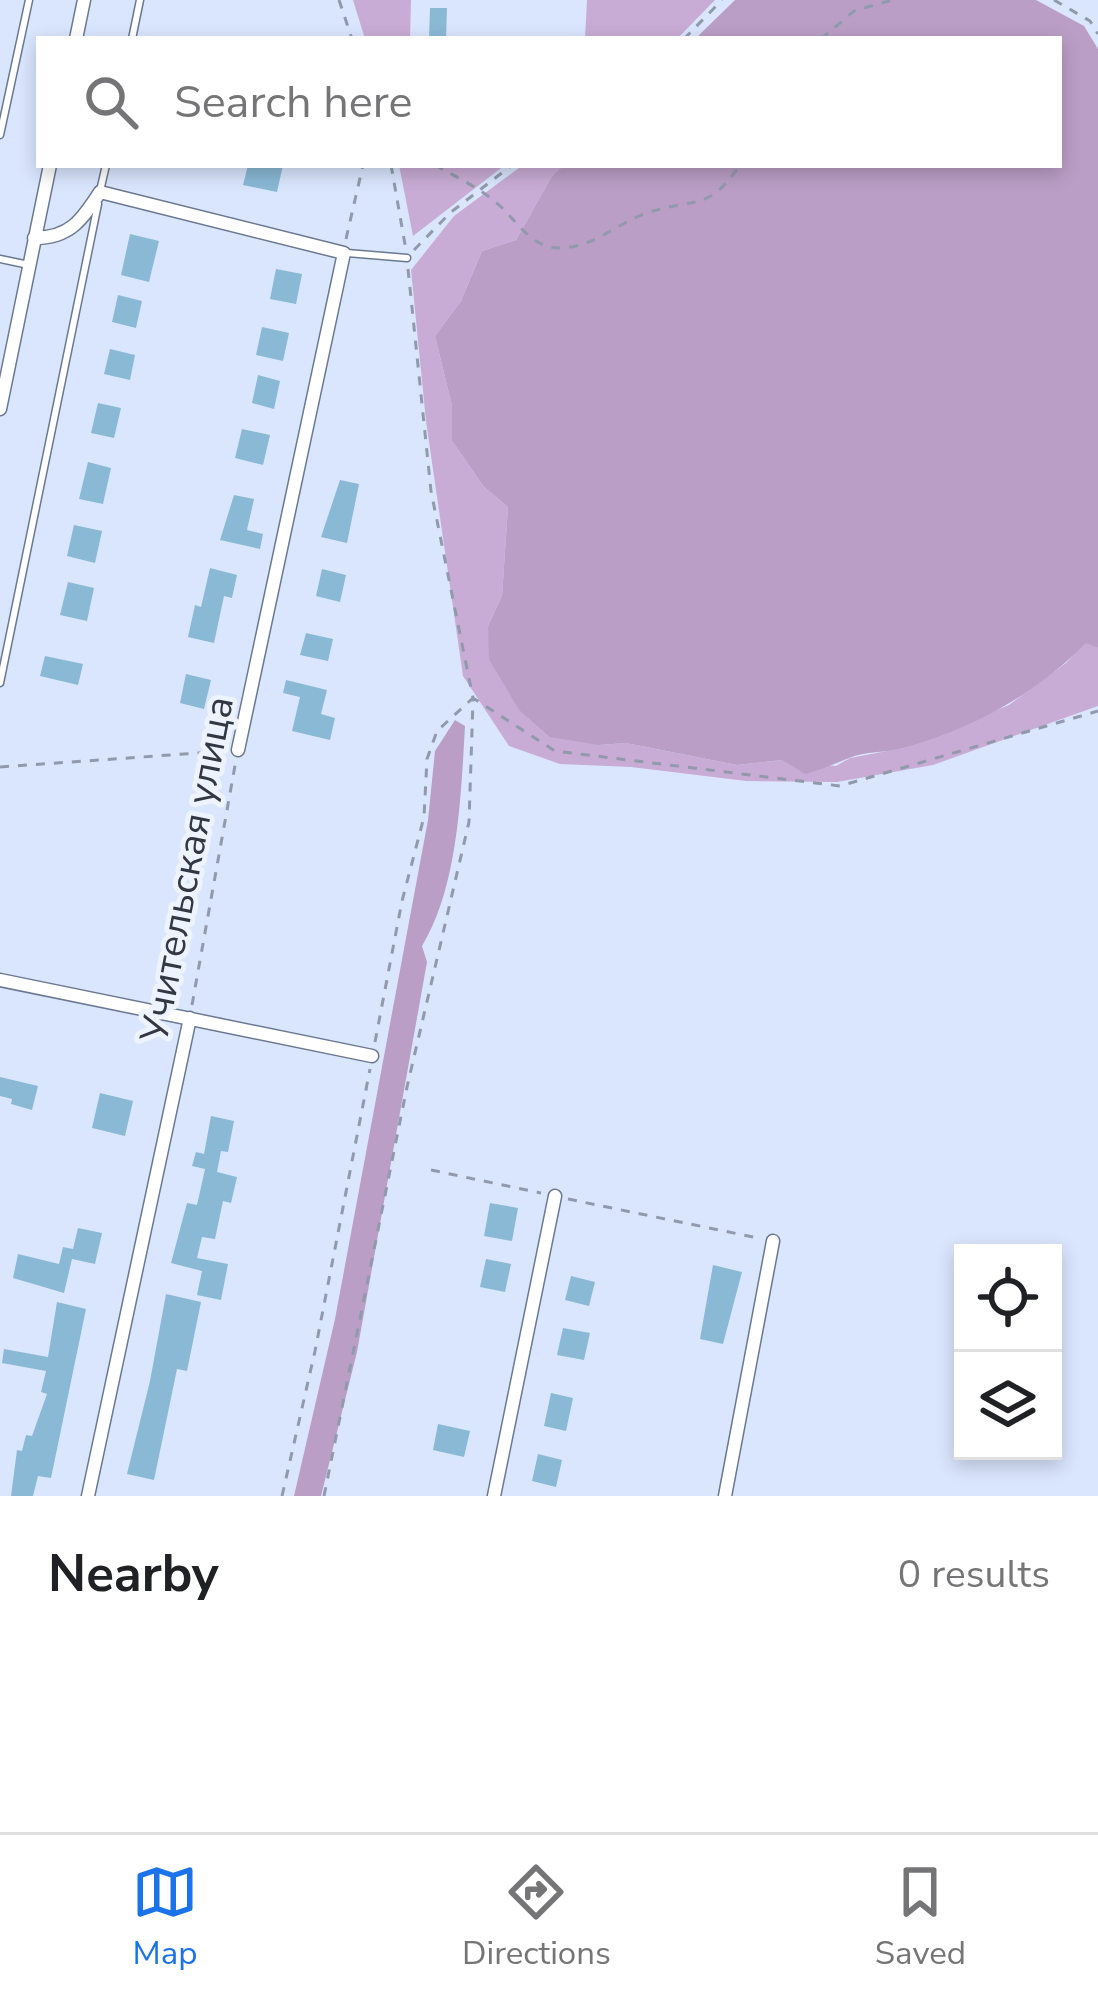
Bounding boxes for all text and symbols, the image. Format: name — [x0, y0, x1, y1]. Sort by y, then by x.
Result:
search box — [36, 36, 1062, 168]
icon: search — [78, 69, 144, 135]
text: Search here — [174, 72, 413, 133]
street label: Учительская улица — [128, 692, 247, 1048]
map controls — [954, 1244, 1062, 1460]
button: locate — [954, 1244, 1062, 1352]
button: layers — [954, 1352, 1062, 1460]
text: Nearby — [48, 1539, 219, 1609]
text: 0 results — [898, 1548, 1050, 1601]
tab: Map — [132, 1859, 198, 1976]
tab: Directions — [462, 1859, 611, 1976]
tab: Saved — [875, 1859, 966, 1976]

